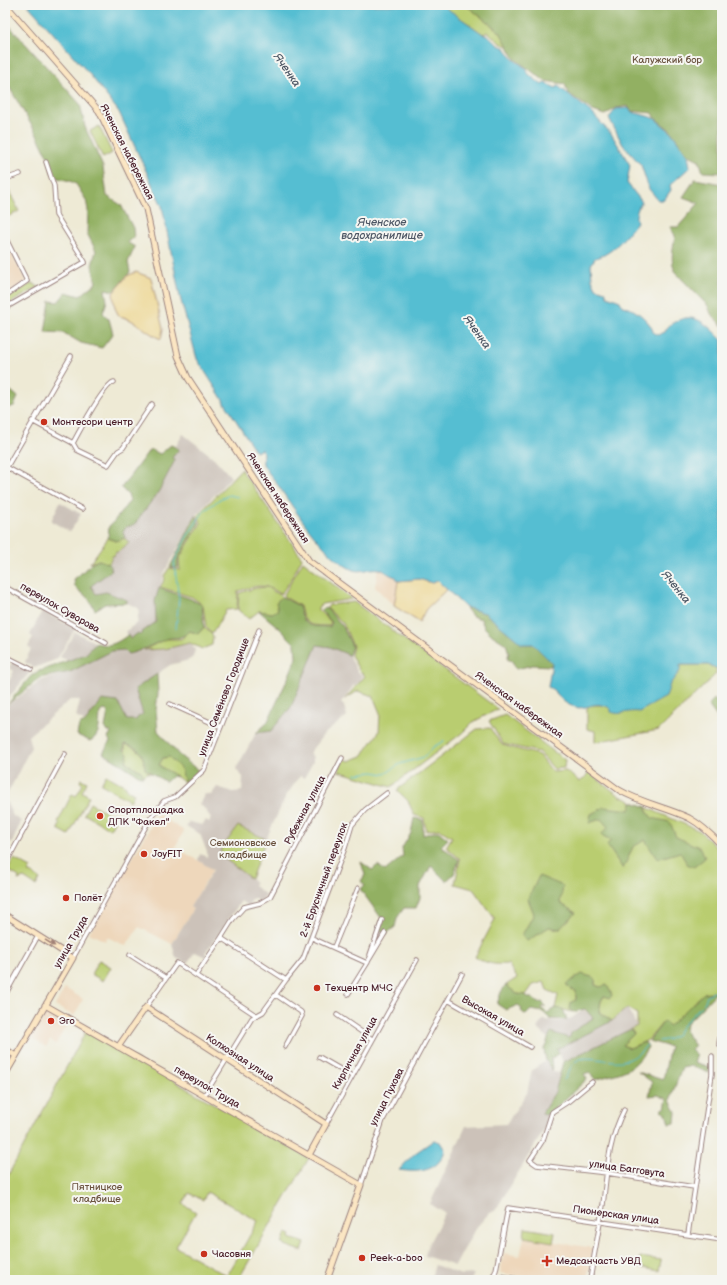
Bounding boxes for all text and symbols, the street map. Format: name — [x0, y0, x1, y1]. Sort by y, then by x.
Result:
water label: Яченка — [270, 50, 304, 90]
park label: Калужский бор — [632, 54, 702, 66]
street label: Яченская набережная — [98, 102, 157, 202]
water label: Яченское водохранилище — [341, 216, 424, 242]
water label: Яченка — [460, 312, 494, 352]
place label: Монтесори центр — [52, 416, 133, 428]
marker: Монтесори центр — [39, 417, 49, 427]
street label: Яченская набережная — [244, 450, 312, 546]
water label: Яченка — [658, 567, 693, 606]
street label: переулок Суворова — [18, 580, 102, 636]
street label: улица Семёново Городище — [196, 636, 252, 758]
street label: Яченская набережная — [473, 669, 566, 741]
street label: Рубежная улица — [282, 773, 328, 847]
place label: Спортплощадка ДПК "Факел" — [108, 804, 184, 828]
marker: Спортплощадка ДПК "Факел" — [95, 811, 105, 821]
street label: 2-й Брусничный переулок — [298, 820, 351, 939]
park label: Семионовское кладбище — [210, 837, 277, 861]
place label: JoyFIT — [152, 848, 182, 860]
marker: JoyFIT — [139, 849, 149, 859]
place label: Полёт — [74, 892, 103, 904]
marker: Полёт — [61, 893, 71, 903]
street label: улица Труда — [51, 914, 91, 970]
one-way arrow — [44, 940, 56, 947]
place label: Техцентр МЧС — [325, 982, 393, 994]
marker: Техцентр МЧС — [312, 983, 322, 993]
street label: Высокая улица — [459, 993, 527, 1039]
street label: Кирпичная улица — [330, 1014, 380, 1092]
place label: Эго — [59, 1015, 75, 1027]
marker: Эго — [46, 1016, 56, 1026]
street label: Колхозная улица — [204, 1031, 277, 1085]
street label: переулок Труда — [172, 1063, 242, 1111]
street label: улица Пухова — [367, 1066, 407, 1128]
street label: улица Багговута — [588, 1158, 666, 1180]
park label: Пятницкое кладбище — [72, 1181, 123, 1205]
street label: Пионерская улица — [572, 1203, 660, 1227]
place label: Часовня — [212, 1248, 252, 1260]
marker: Часовня — [199, 1249, 209, 1259]
place label: Peek-a-boo — [370, 1252, 423, 1264]
marker: Peek-a-boo — [357, 1253, 367, 1263]
marker: Медсанчасть УВД — [541, 1255, 553, 1267]
place label: Медсанчасть УВД — [556, 1255, 641, 1267]

